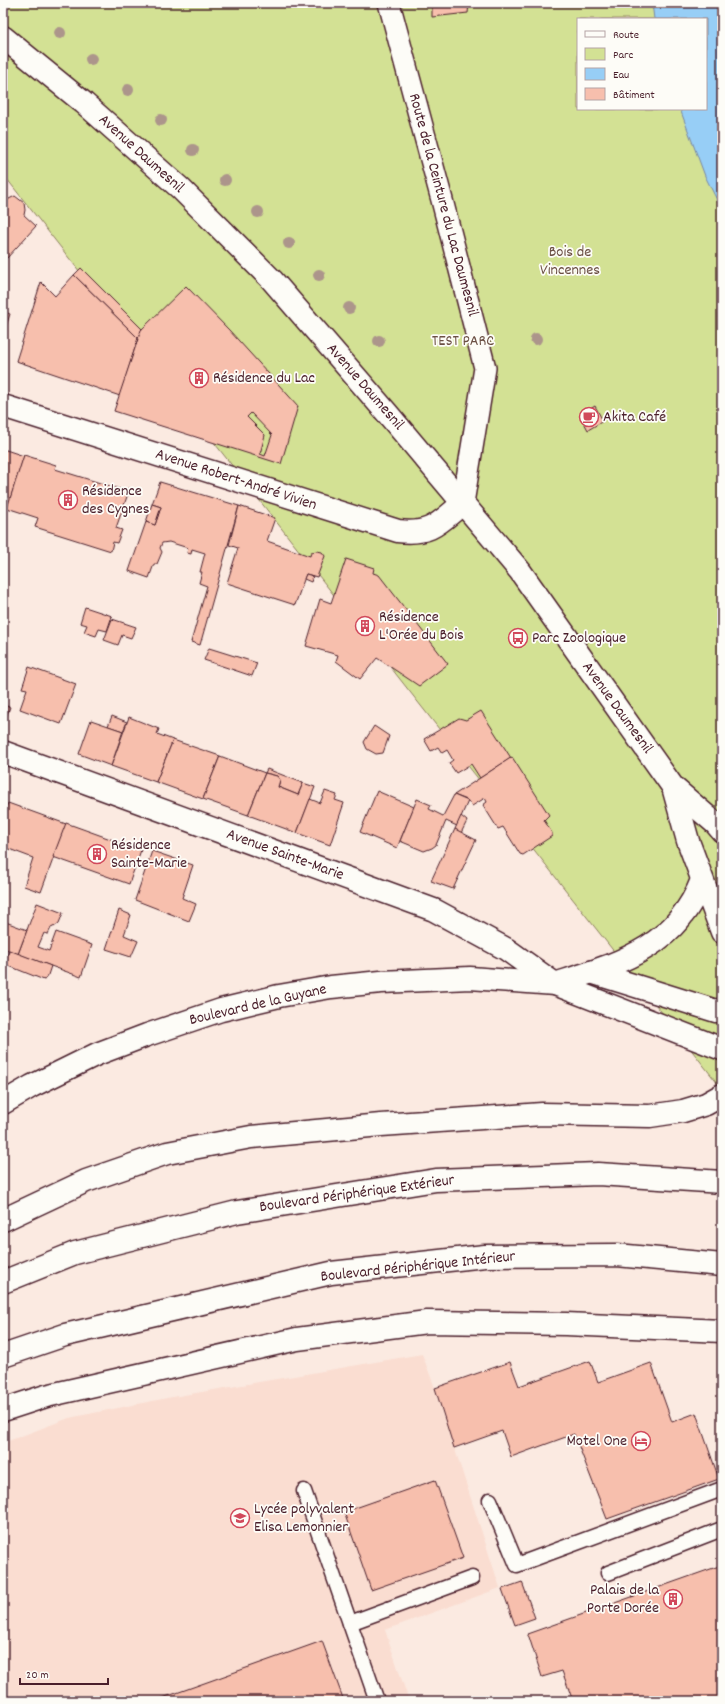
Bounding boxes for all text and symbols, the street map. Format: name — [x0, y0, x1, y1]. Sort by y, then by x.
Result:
legend — [577, 18, 707, 110]
text: Route — [613, 27, 639, 44]
text: Parc — [613, 47, 634, 64]
text: Eau — [613, 67, 629, 84]
text: Bâtiment — [613, 87, 655, 104]
street label: Route de la Ceinture du Lac Daumesnil — [402, 91, 484, 319]
street label: Avenue Daumesnil — [93, 109, 189, 199]
park label: Bois de Vincennes — [540, 241, 600, 282]
park label: TEST PARC — [432, 330, 494, 353]
street label: Avenue Daumesnil — [321, 338, 410, 436]
building icon: Résidence du Lac — [188, 367, 210, 389]
place label: Résidence du Lac — [213, 367, 315, 390]
cafe icon: Akita Café — [578, 406, 600, 428]
place label: Akita Café — [603, 406, 666, 429]
street label: Avenue Robert-André Vivien — [152, 443, 320, 517]
place label: Résidence des Cygnes — [82, 480, 150, 521]
building icon: Résidence des Cygnes — [57, 489, 79, 511]
place label: Résidence L'Orée du Bois — [379, 606, 464, 647]
building icon: Résidence L'Orée du Bois — [354, 615, 376, 637]
bus stop icon: Parc Zoologique — [507, 627, 529, 649]
place label: Parc Zoologique — [532, 627, 626, 650]
street label: Avenue Daumesnil — [576, 657, 658, 759]
street label: Avenue Sainte-Marie — [223, 823, 347, 887]
place label: Résidence Sainte-Marie — [111, 834, 187, 875]
building icon: Résidence Sainte-Marie — [86, 843, 108, 865]
street label: Boulevard de la Guyane — [187, 978, 329, 1032]
street label: Boulevard Périphérique Extérieur — [258, 1169, 456, 1219]
street label: Boulevard Périphérique Intérieur — [319, 1245, 517, 1289]
place label: Motel One — [566, 1430, 627, 1453]
hotel icon: Motel One — [630, 1430, 652, 1452]
place label: Lycée polyvalent Elisa Lemonnier — [254, 1498, 354, 1539]
school or university icon: Lycée polyvalent Elisa Lemonnier — [229, 1507, 251, 1529]
place label: Palais de la Porte Dorée — [587, 1579, 659, 1620]
building icon: Palais de la Porte Dorée — [662, 1588, 684, 1610]
scale bar — [20, 1660, 108, 1686]
text: 20 m — [26, 1667, 49, 1684]

